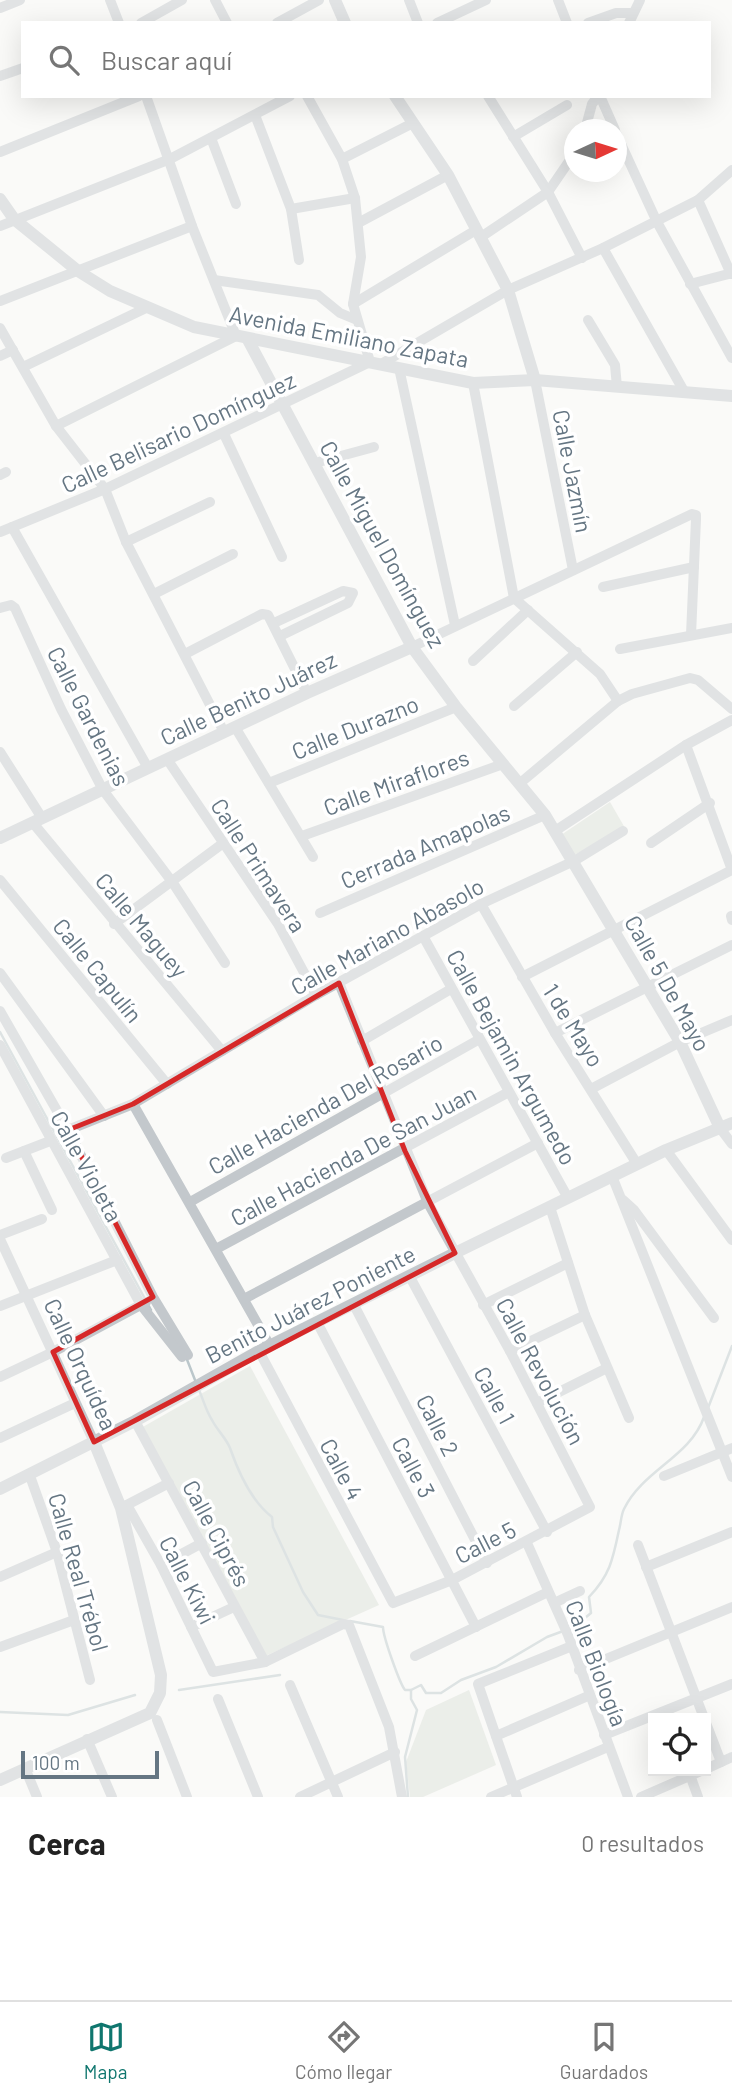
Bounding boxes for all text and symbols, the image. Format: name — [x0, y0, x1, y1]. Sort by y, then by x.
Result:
search box — [21, 21, 711, 98]
icon: search — [45, 41, 83, 79]
text: Buscar aquí — [101, 44, 232, 75]
north arrow — [564, 119, 627, 182]
street label: Avenida Emiliano Zapata — [227, 299, 471, 373]
street label: Calle Belisario Domínguez — [56, 365, 300, 499]
street label: Calle Jazmín — [547, 407, 599, 535]
street label: Calle Miguel Domínguez — [314, 436, 452, 652]
street label: Calle Gardenias — [42, 642, 136, 790]
street label: Calle Benito Juárez — [155, 645, 341, 751]
street label: Calle Durazno — [287, 689, 423, 765]
street label: Calle Miraflores — [319, 743, 473, 821]
street label: Calle Primavera — [205, 793, 313, 937]
street label: Cerrada Amapolas — [336, 798, 514, 894]
street label: Calle Maguey — [90, 867, 194, 983]
street label: Calle Mariano Abasolo — [286, 871, 488, 1001]
street label: Calle 5 De Mayo — [619, 910, 717, 1056]
street label: Calle Capulín — [47, 912, 149, 1028]
street label: Calle Bejamin Argumedo — [441, 944, 583, 1170]
street label: 1 de Mayo — [538, 978, 610, 1072]
street label: Calle Hacienda Del Rosario — [203, 1028, 447, 1180]
street label: Calle Hacienda De San Juan — [225, 1078, 481, 1232]
street label: Calle Violeta — [45, 1106, 129, 1226]
street label: Benito Juárez Poniente — [200, 1239, 420, 1369]
street label: Calle Revolución — [491, 1293, 591, 1449]
street label: Calle Orquídea — [38, 1294, 124, 1434]
street label: Calle 1 — [468, 1361, 522, 1429]
street label: Calle 2 — [411, 1390, 465, 1460]
street label: Calle 3 — [386, 1432, 442, 1502]
street label: Calle 4 — [314, 1433, 370, 1505]
street label: Calle Ciprés — [177, 1475, 257, 1591]
street label: Calle Real Trébol — [43, 1490, 115, 1654]
street label: Calle 5 — [450, 1515, 520, 1569]
street label: Calle Kiwi — [154, 1531, 222, 1629]
street label: Calle Biología — [560, 1596, 634, 1730]
map controls — [648, 1713, 711, 1776]
button: locate — [648, 1713, 711, 1776]
scale bar — [21, 1748, 159, 1780]
text: 100 m — [32, 1751, 80, 1774]
text: Cerca — [28, 1825, 106, 1861]
text: 0 resultados — [581, 1829, 704, 1857]
tab: Mapa — [84, 2018, 127, 2083]
tab: Cómo llegar — [295, 2018, 392, 2083]
tab: Guardados — [560, 2018, 648, 2083]

